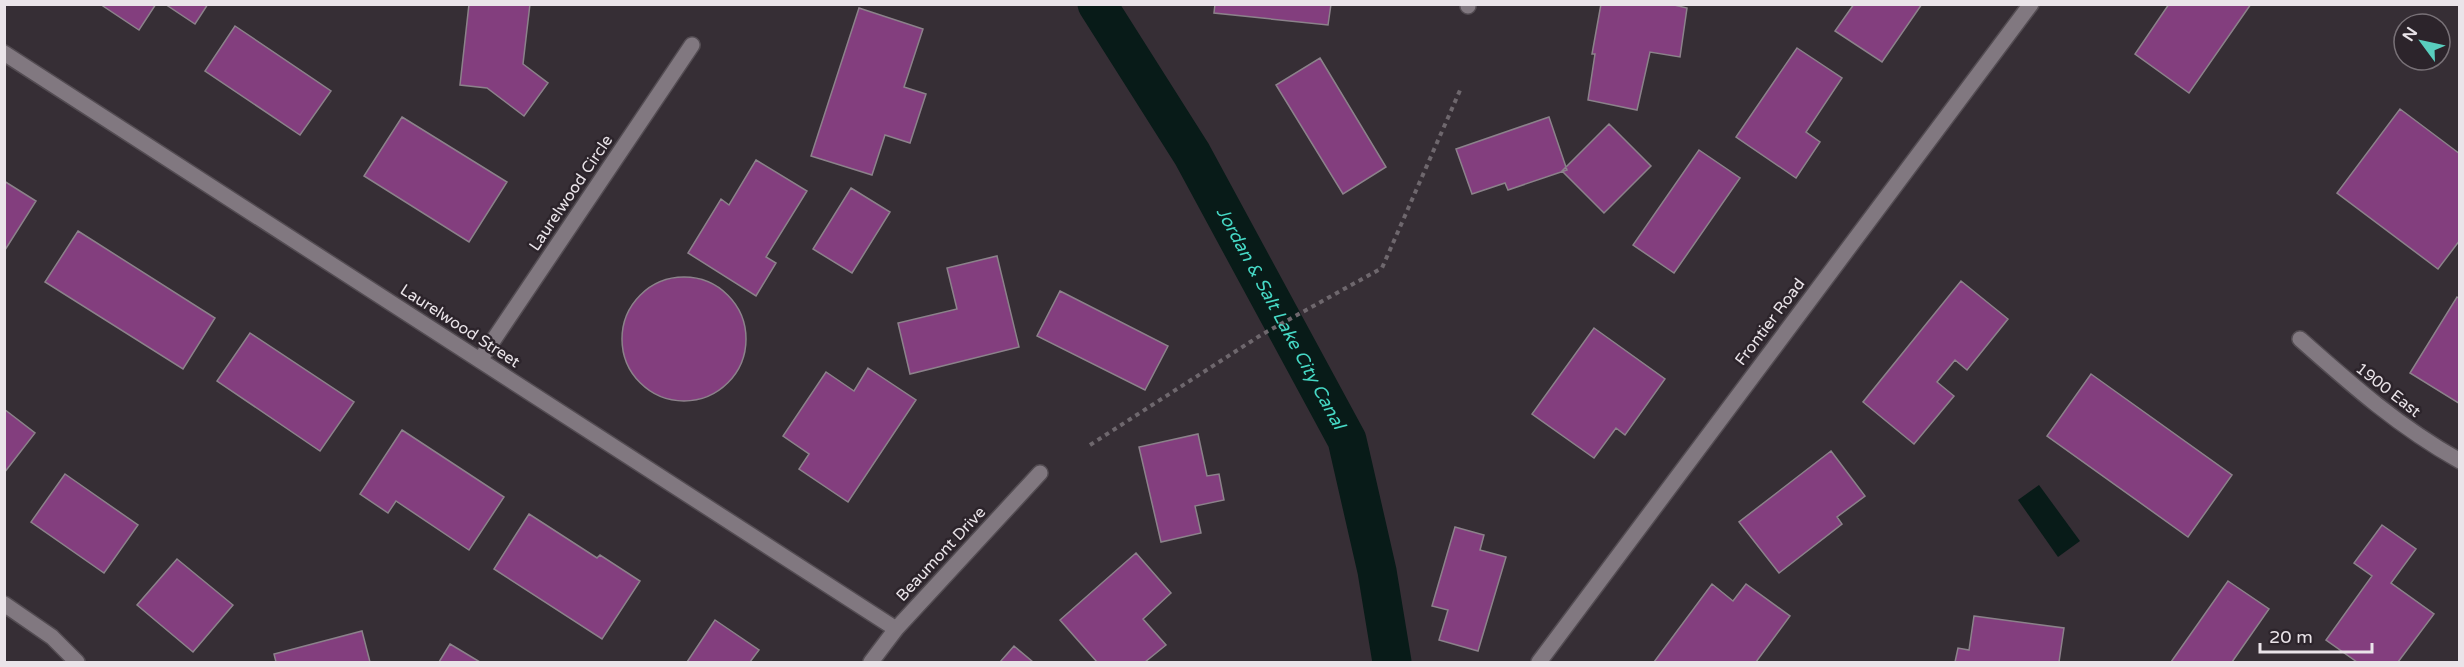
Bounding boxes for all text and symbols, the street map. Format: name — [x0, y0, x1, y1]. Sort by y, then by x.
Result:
north arrow — [2392, 12, 2452, 72]
text: N — [2398, 24, 2422, 45]
street label: Laurelwood Circle — [525, 131, 617, 255]
water label: Jordan & Salt Lake City Canal — [1212, 203, 1351, 435]
street label: Frontier Road — [1731, 274, 1809, 370]
street label: Laurelwood Street — [396, 280, 524, 372]
street label: 1900 East — [2351, 358, 2425, 422]
street label: Beaumont Drive — [892, 502, 990, 606]
scale bar — [2260, 616, 2372, 654]
text: 20 m — [2269, 626, 2313, 648]

